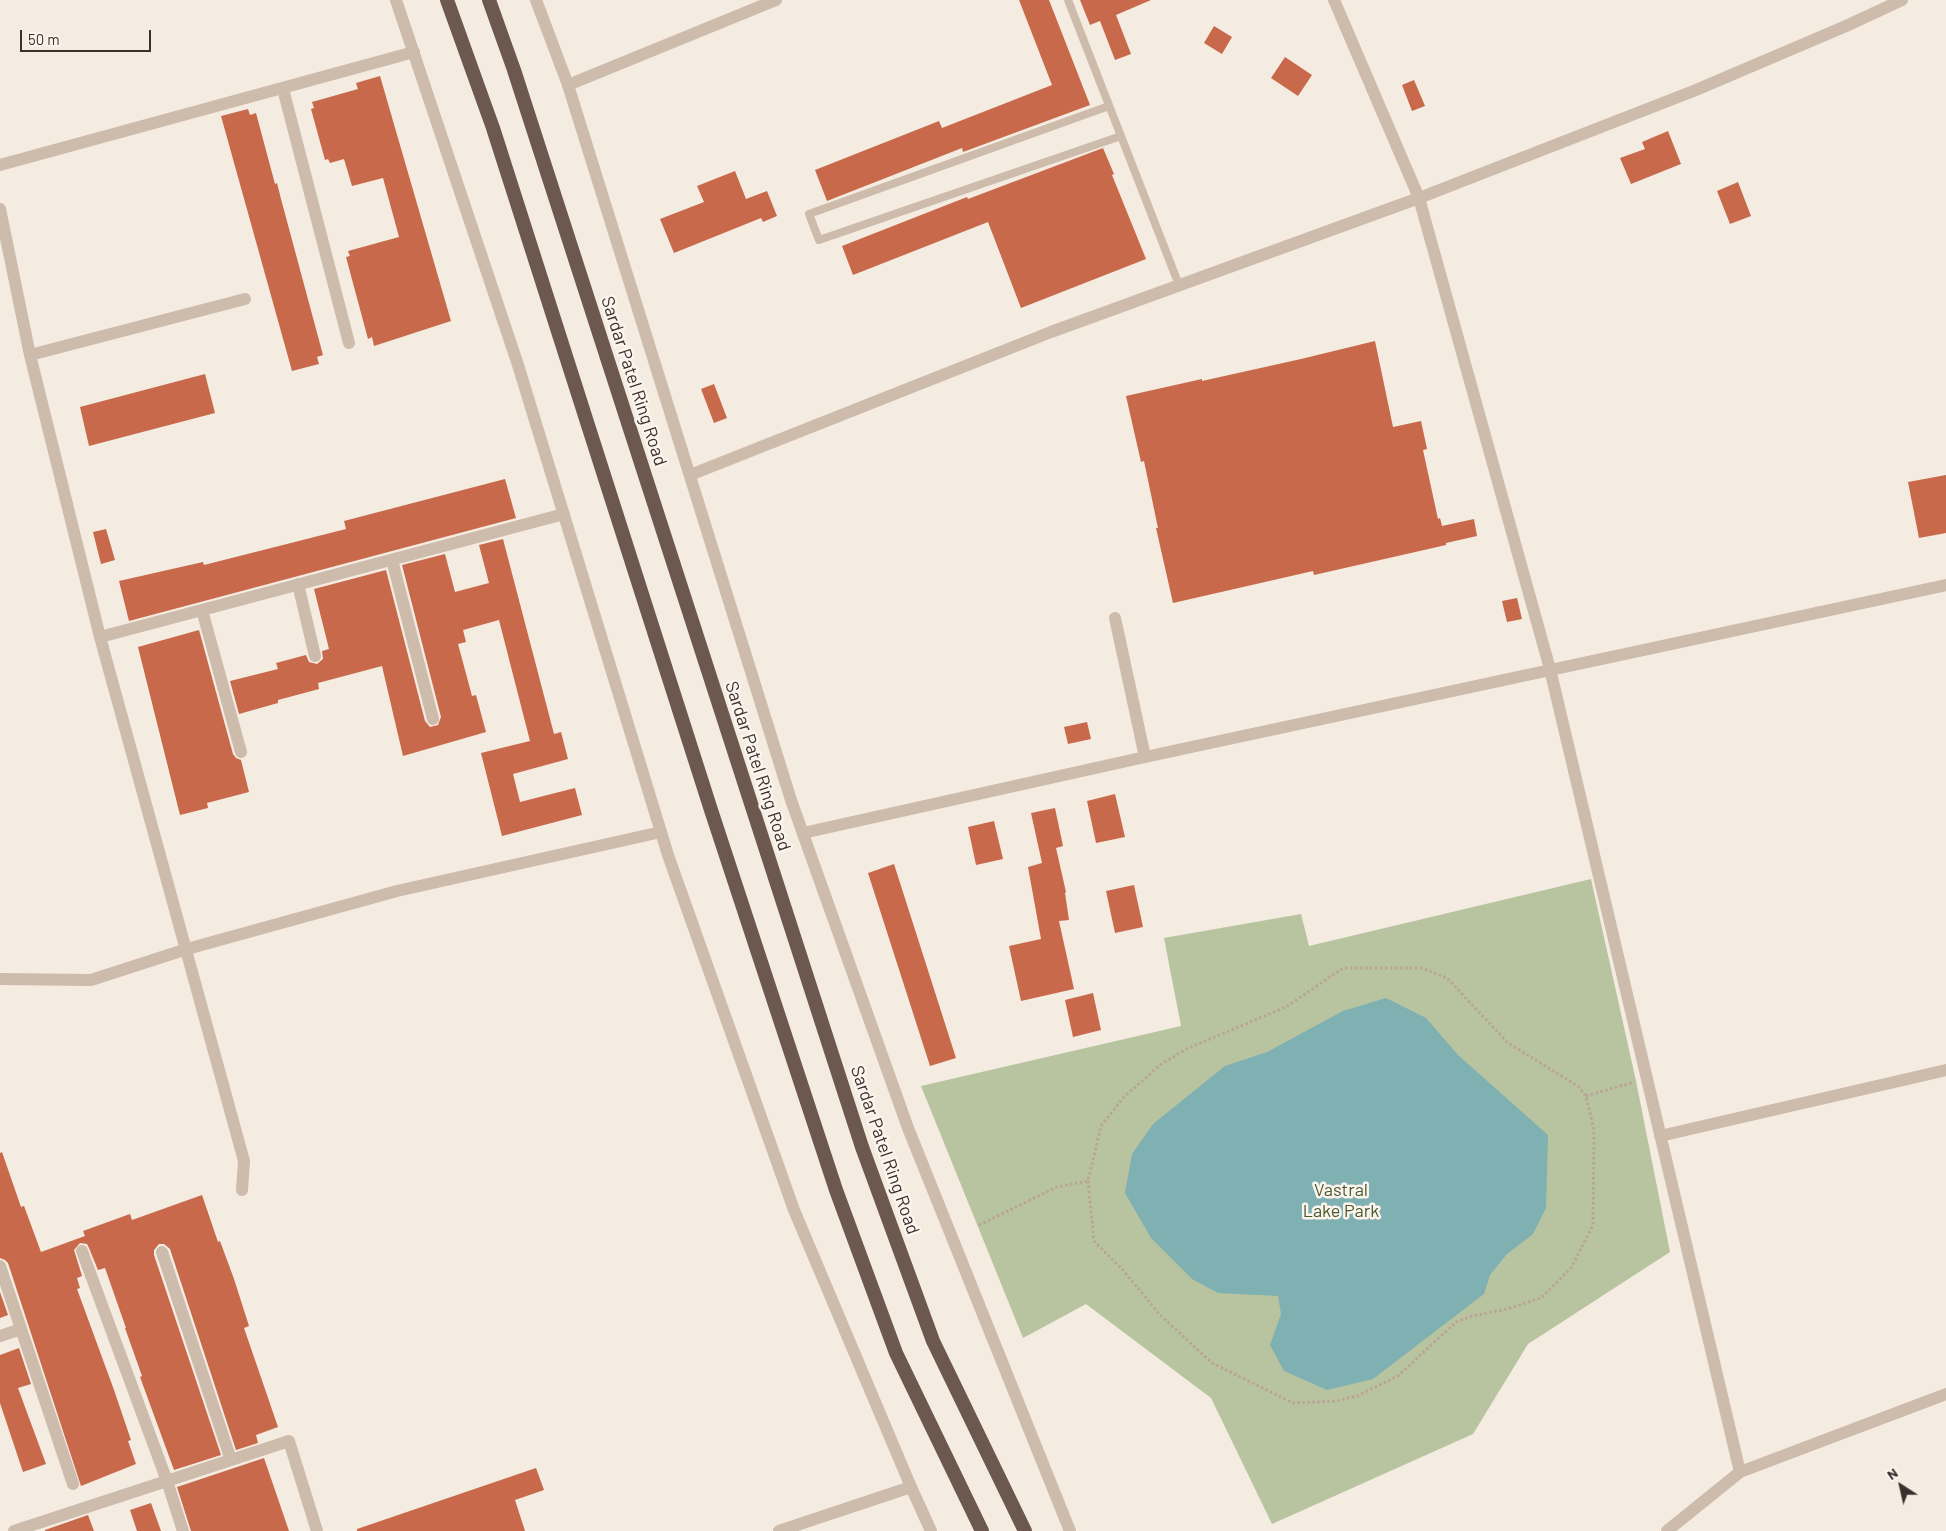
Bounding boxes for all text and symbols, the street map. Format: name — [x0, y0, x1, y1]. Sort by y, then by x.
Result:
scale bar — [22, 20, 154, 52]
text: 50 m — [28, 30, 60, 48]
street label: Sardar Patel Ring Road — [596, 293, 672, 469]
street label: Sardar Patel Ring Road — [720, 678, 796, 854]
street label: Sardar Patel Ring Road — [846, 1063, 924, 1237]
park label: Vastral Lake Park — [1303, 1179, 1379, 1222]
north arrow — [1876, 1461, 1926, 1511]
text: N — [1883, 1464, 1901, 1483]

